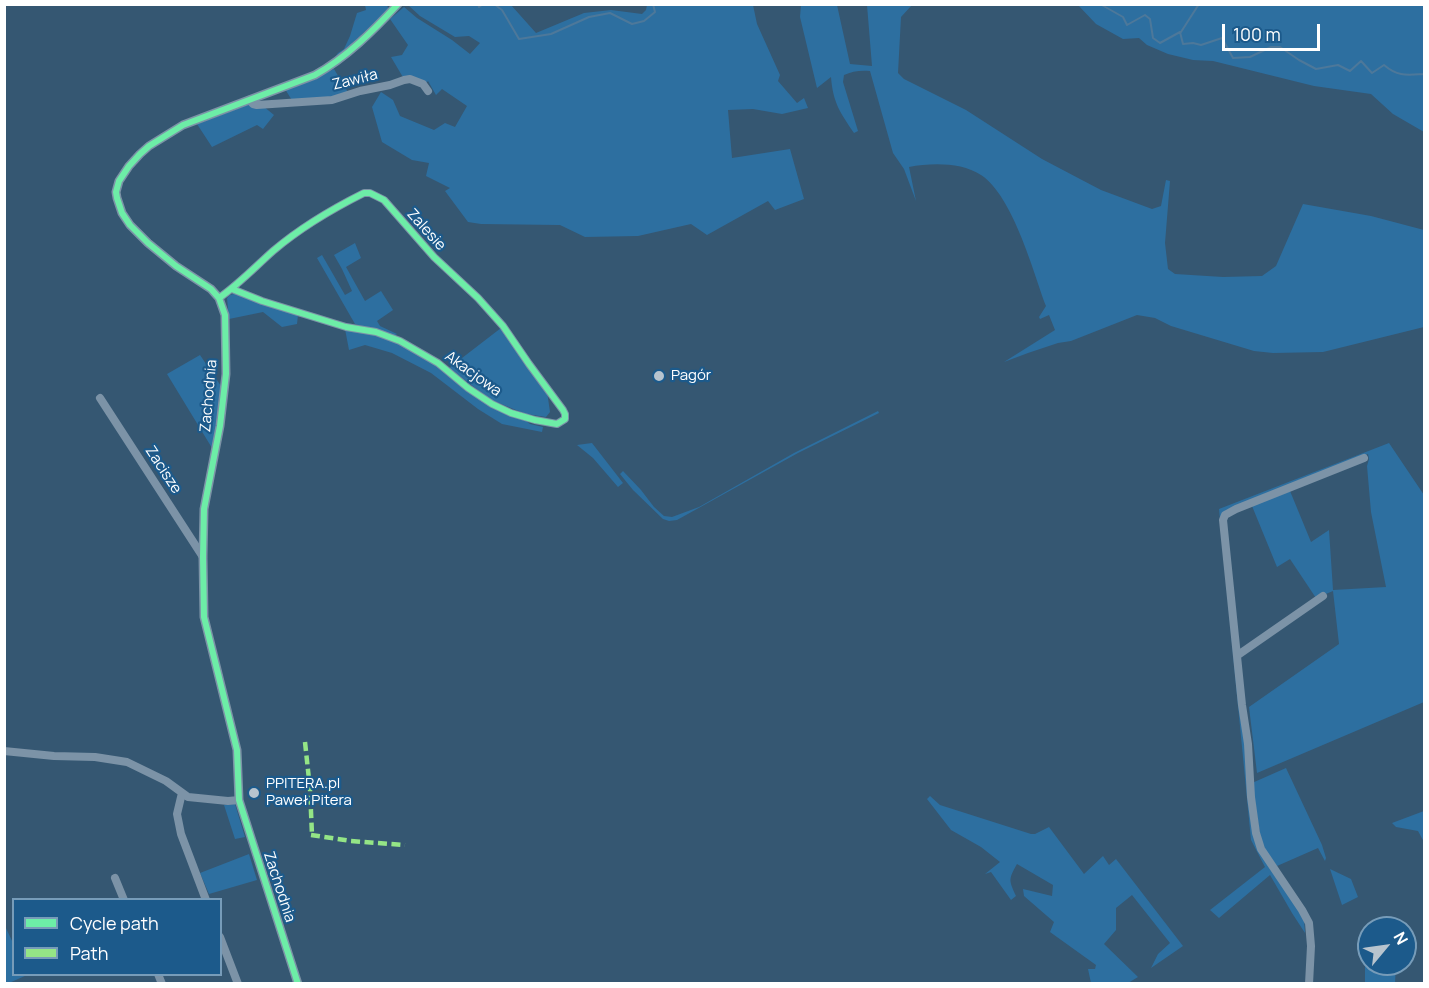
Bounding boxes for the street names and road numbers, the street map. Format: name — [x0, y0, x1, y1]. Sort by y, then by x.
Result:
street label: Zawiła — [331, 66, 379, 94]
street label: Zalesie — [403, 205, 449, 255]
street label: Akacjowa — [441, 348, 505, 400]
street label: Zachodnia — [197, 359, 221, 433]
street label: Zacisze — [141, 443, 185, 497]
street label: Zachodnia — [259, 849, 299, 925]

